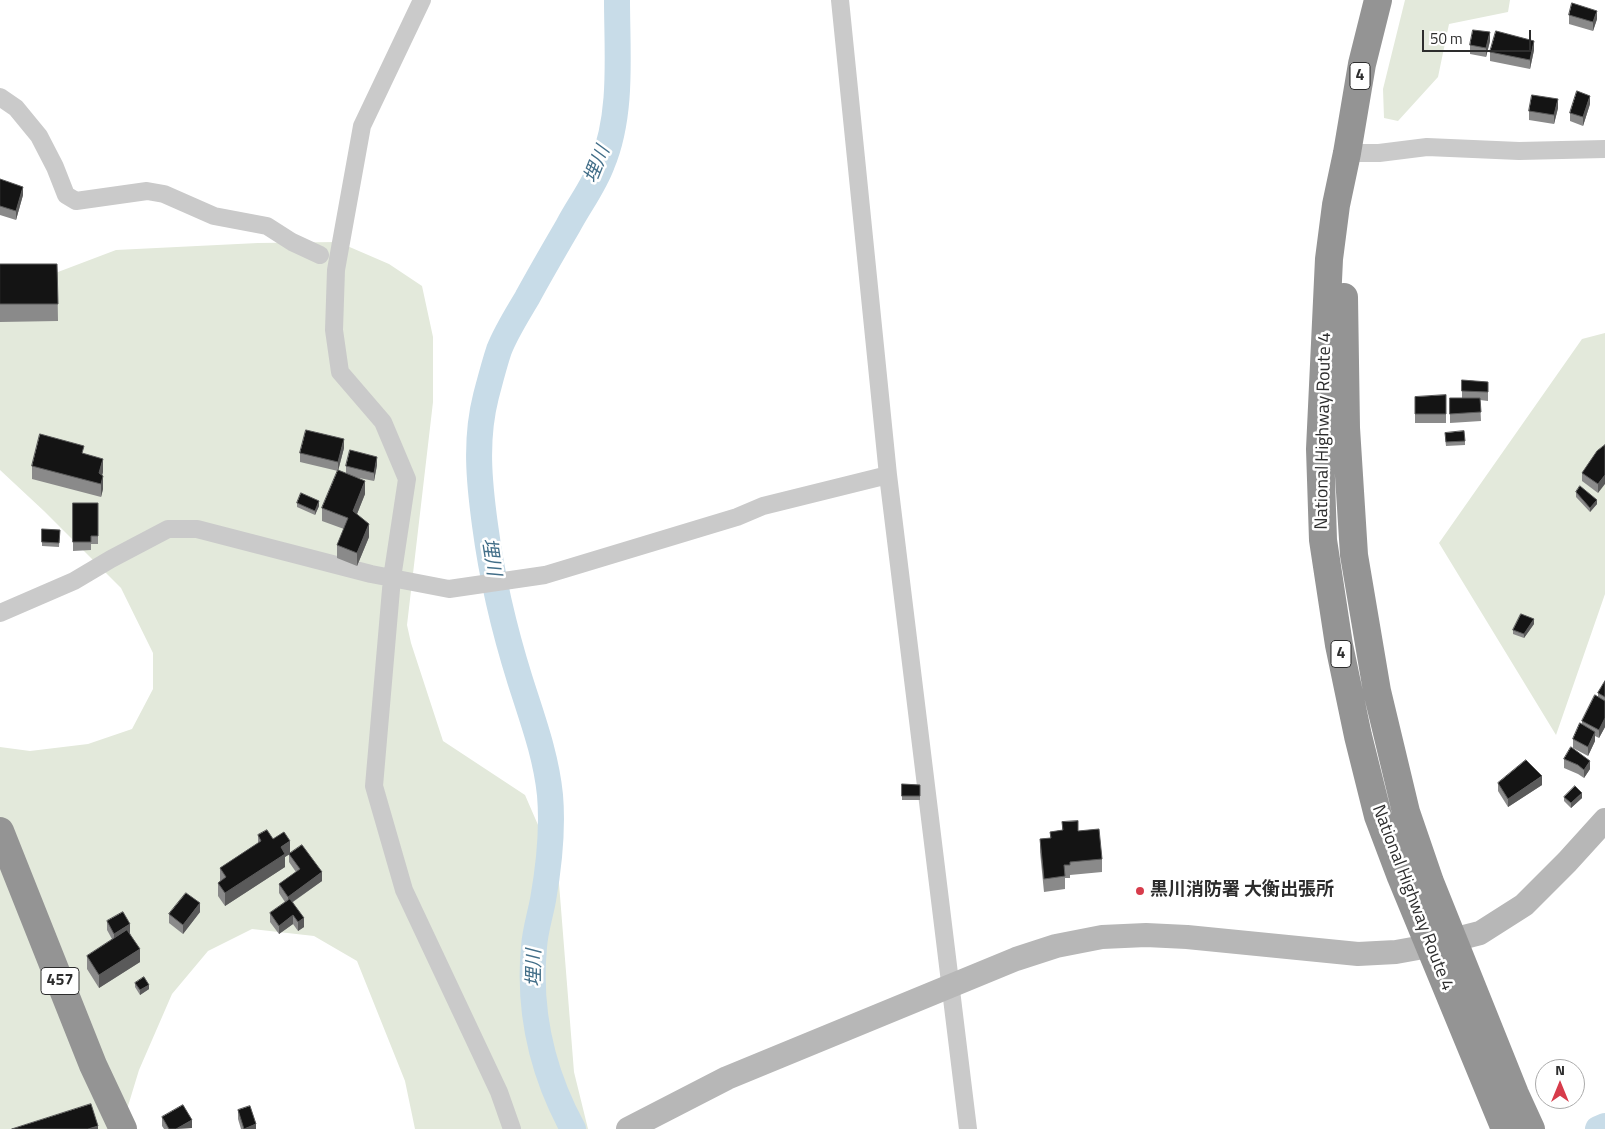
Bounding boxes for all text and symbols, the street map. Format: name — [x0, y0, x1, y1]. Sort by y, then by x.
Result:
scale bar — [1425, 20, 1534, 52]
text: 50 m — [1430, 27, 1463, 50]
road number: 4 — [1350, 62, 1370, 90]
water label: 埋川 — [580, 143, 616, 187]
street label: National Highway Route 4 — [1311, 332, 1337, 530]
water label: 埋川 — [476, 536, 504, 578]
road number: 4 — [1331, 641, 1351, 668]
street label: National Highway Route 4 — [1367, 802, 1457, 994]
place label: 黒川消防署 大衡出張所 — [1150, 880, 1334, 902]
marker: 黒川消防署 大衡出張所 — [1134, 885, 1146, 897]
water label: 埋川 — [524, 949, 546, 987]
road number: 457 — [41, 968, 79, 994]
north arrow — [1535, 1059, 1585, 1109]
text: N — [1555, 1059, 1565, 1080]

